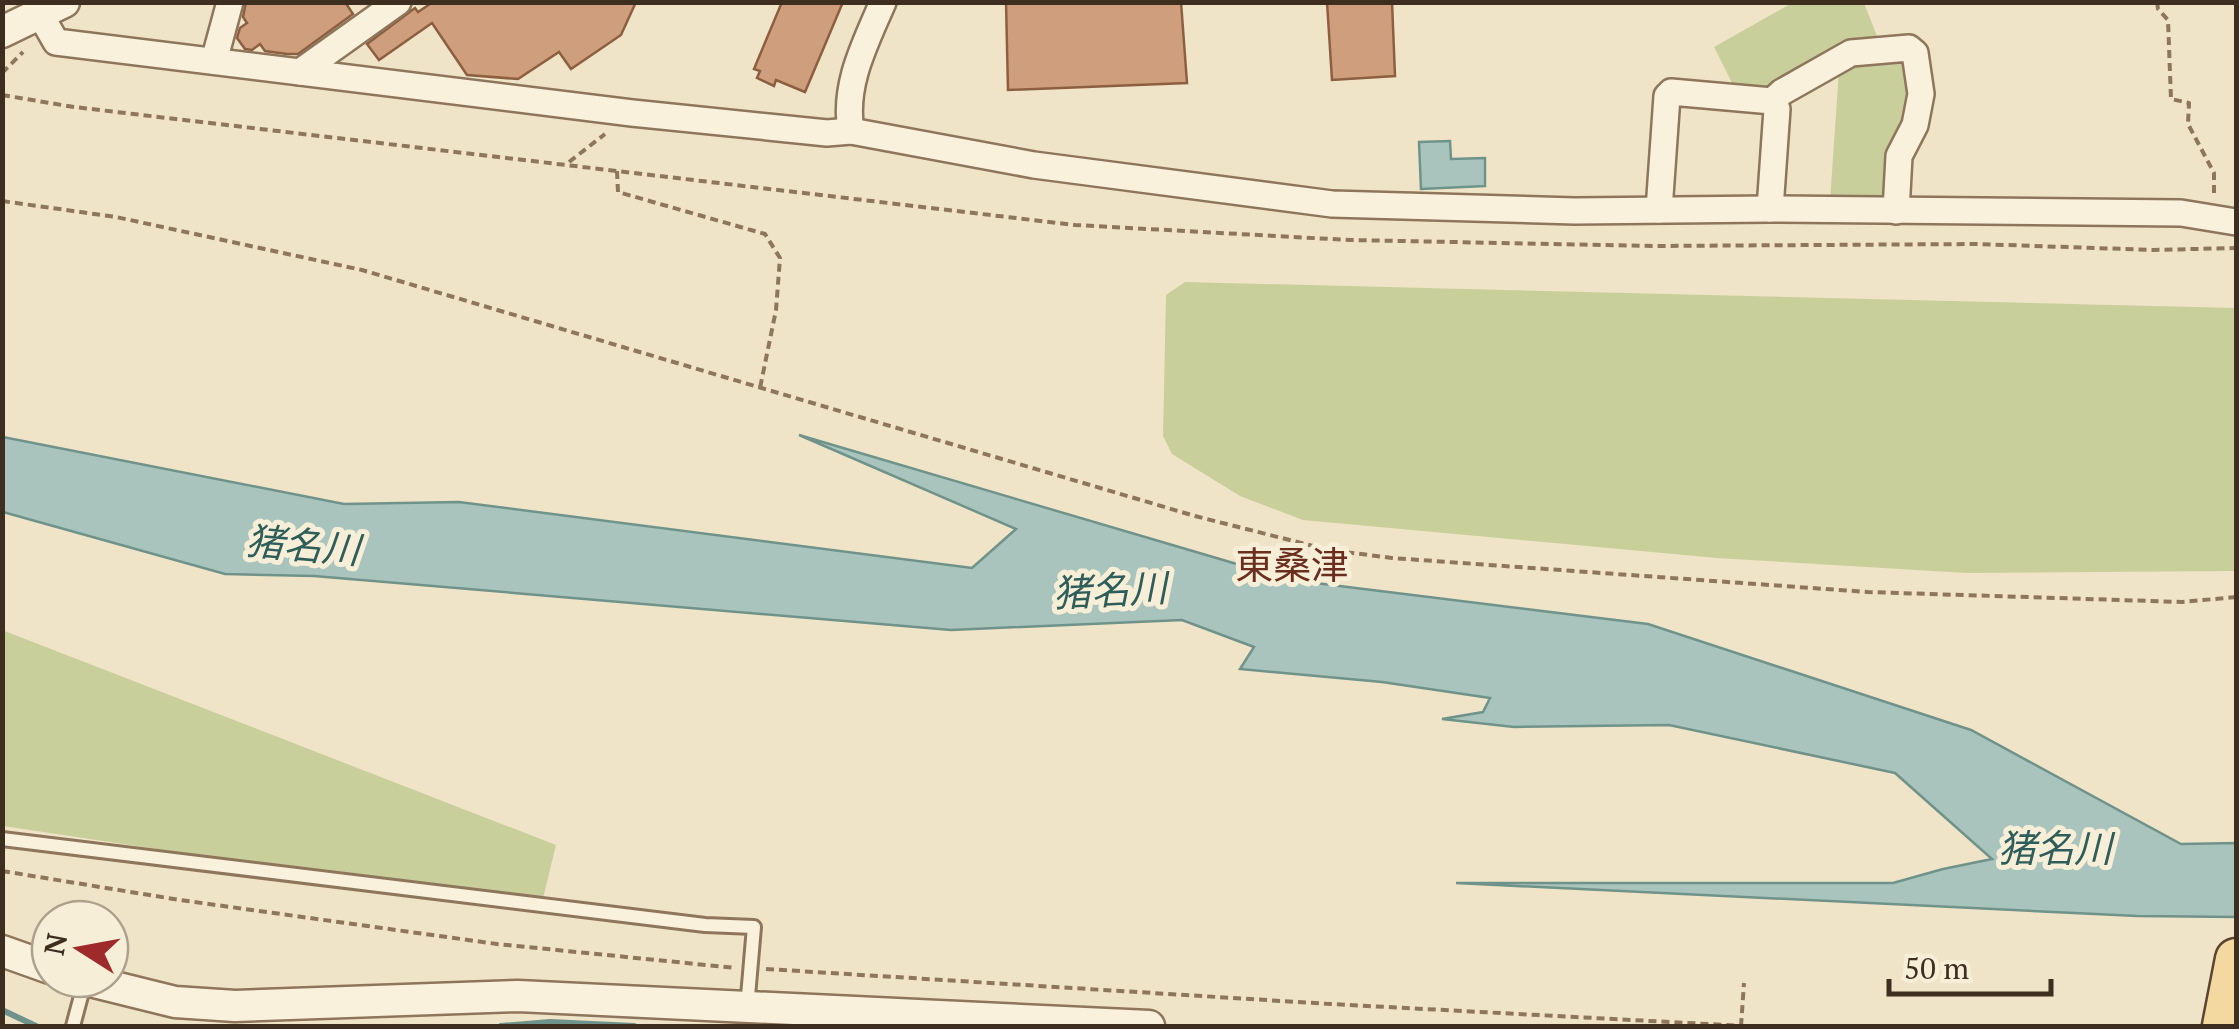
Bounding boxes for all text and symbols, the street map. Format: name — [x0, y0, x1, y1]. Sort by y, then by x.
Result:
water label: 猪名川 — [244, 515, 366, 575]
district label: 東桑津 — [1235, 540, 1349, 590]
water label: 猪名川 — [1052, 562, 1172, 618]
water label: 猪名川 — [1998, 823, 2116, 873]
north arrow — [30, 899, 130, 999]
text: N — [35, 930, 75, 958]
scale bar — [1889, 934, 2052, 996]
text: 50 m — [1904, 948, 1969, 988]

